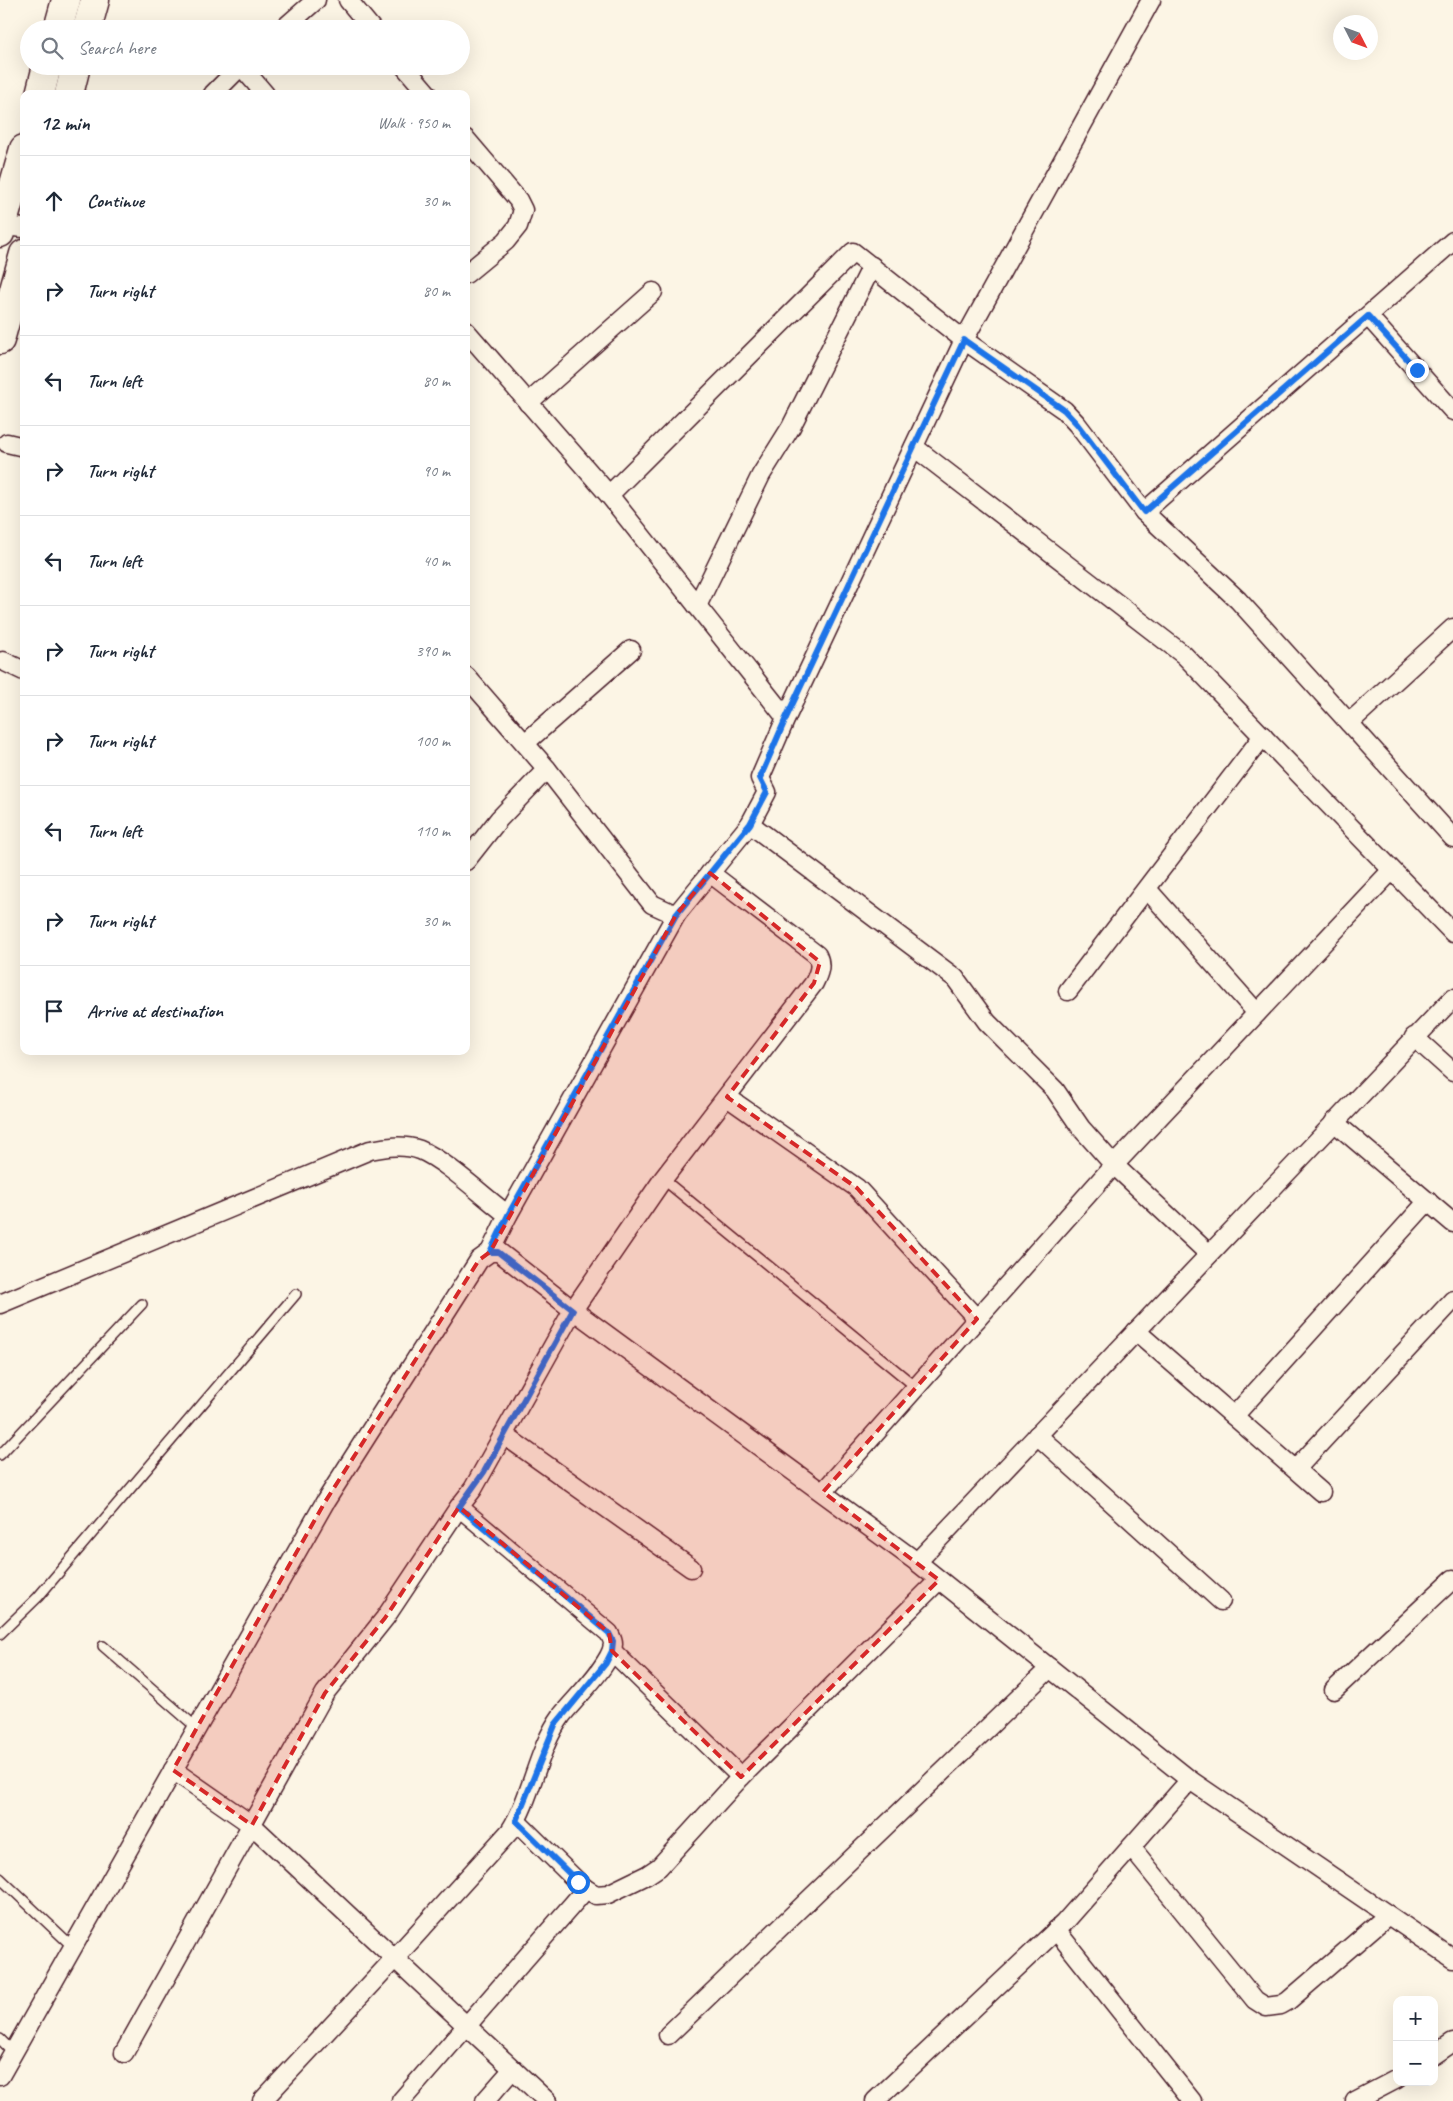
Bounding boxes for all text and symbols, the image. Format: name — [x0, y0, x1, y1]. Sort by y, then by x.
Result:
north arrow — [1333, 15, 1378, 60]
search box — [20, 20, 470, 75]
icon: search — [38, 34, 66, 62]
text: Search here — [78, 36, 155, 60]
text: 12 min — [40, 110, 90, 136]
text: Walk · 950 m — [378, 113, 450, 133]
icon: ahead — [40, 187, 68, 215]
text: Continue — [87, 189, 144, 213]
text: 30 m — [423, 191, 450, 211]
icon: right — [40, 277, 68, 305]
text: Turn right — [87, 279, 154, 303]
text: 80 m — [423, 281, 450, 301]
route end — [1406, 359, 1429, 382]
icon: left — [40, 367, 68, 395]
text: Turn left — [87, 369, 142, 393]
text: 80 m — [423, 371, 450, 391]
icon: right — [40, 457, 68, 485]
text: Turn right — [87, 459, 154, 483]
text: 90 m — [423, 461, 450, 481]
icon: left — [40, 547, 68, 575]
text: Turn left — [87, 549, 142, 573]
text: 40 m — [423, 551, 450, 571]
icon: right — [40, 637, 68, 665]
text: Turn right — [87, 639, 154, 663]
text: 390 m — [416, 641, 450, 661]
icon: right — [40, 727, 68, 755]
text: Turn right — [87, 729, 154, 753]
text: 100 m — [416, 731, 450, 751]
icon: left — [40, 817, 68, 845]
text: Turn left — [87, 819, 142, 843]
text: 110 m — [416, 821, 450, 841]
icon: right — [40, 907, 68, 935]
text: Turn right — [87, 909, 154, 933]
text: 30 m — [423, 911, 450, 931]
icon: arrive — [40, 997, 68, 1025]
text: Arrive at destination — [87, 999, 223, 1023]
route start — [567, 1871, 590, 1894]
map controls — [1393, 1996, 1438, 2086]
button: + — [1393, 1996, 1438, 2041]
button: − — [1393, 2041, 1438, 2086]

